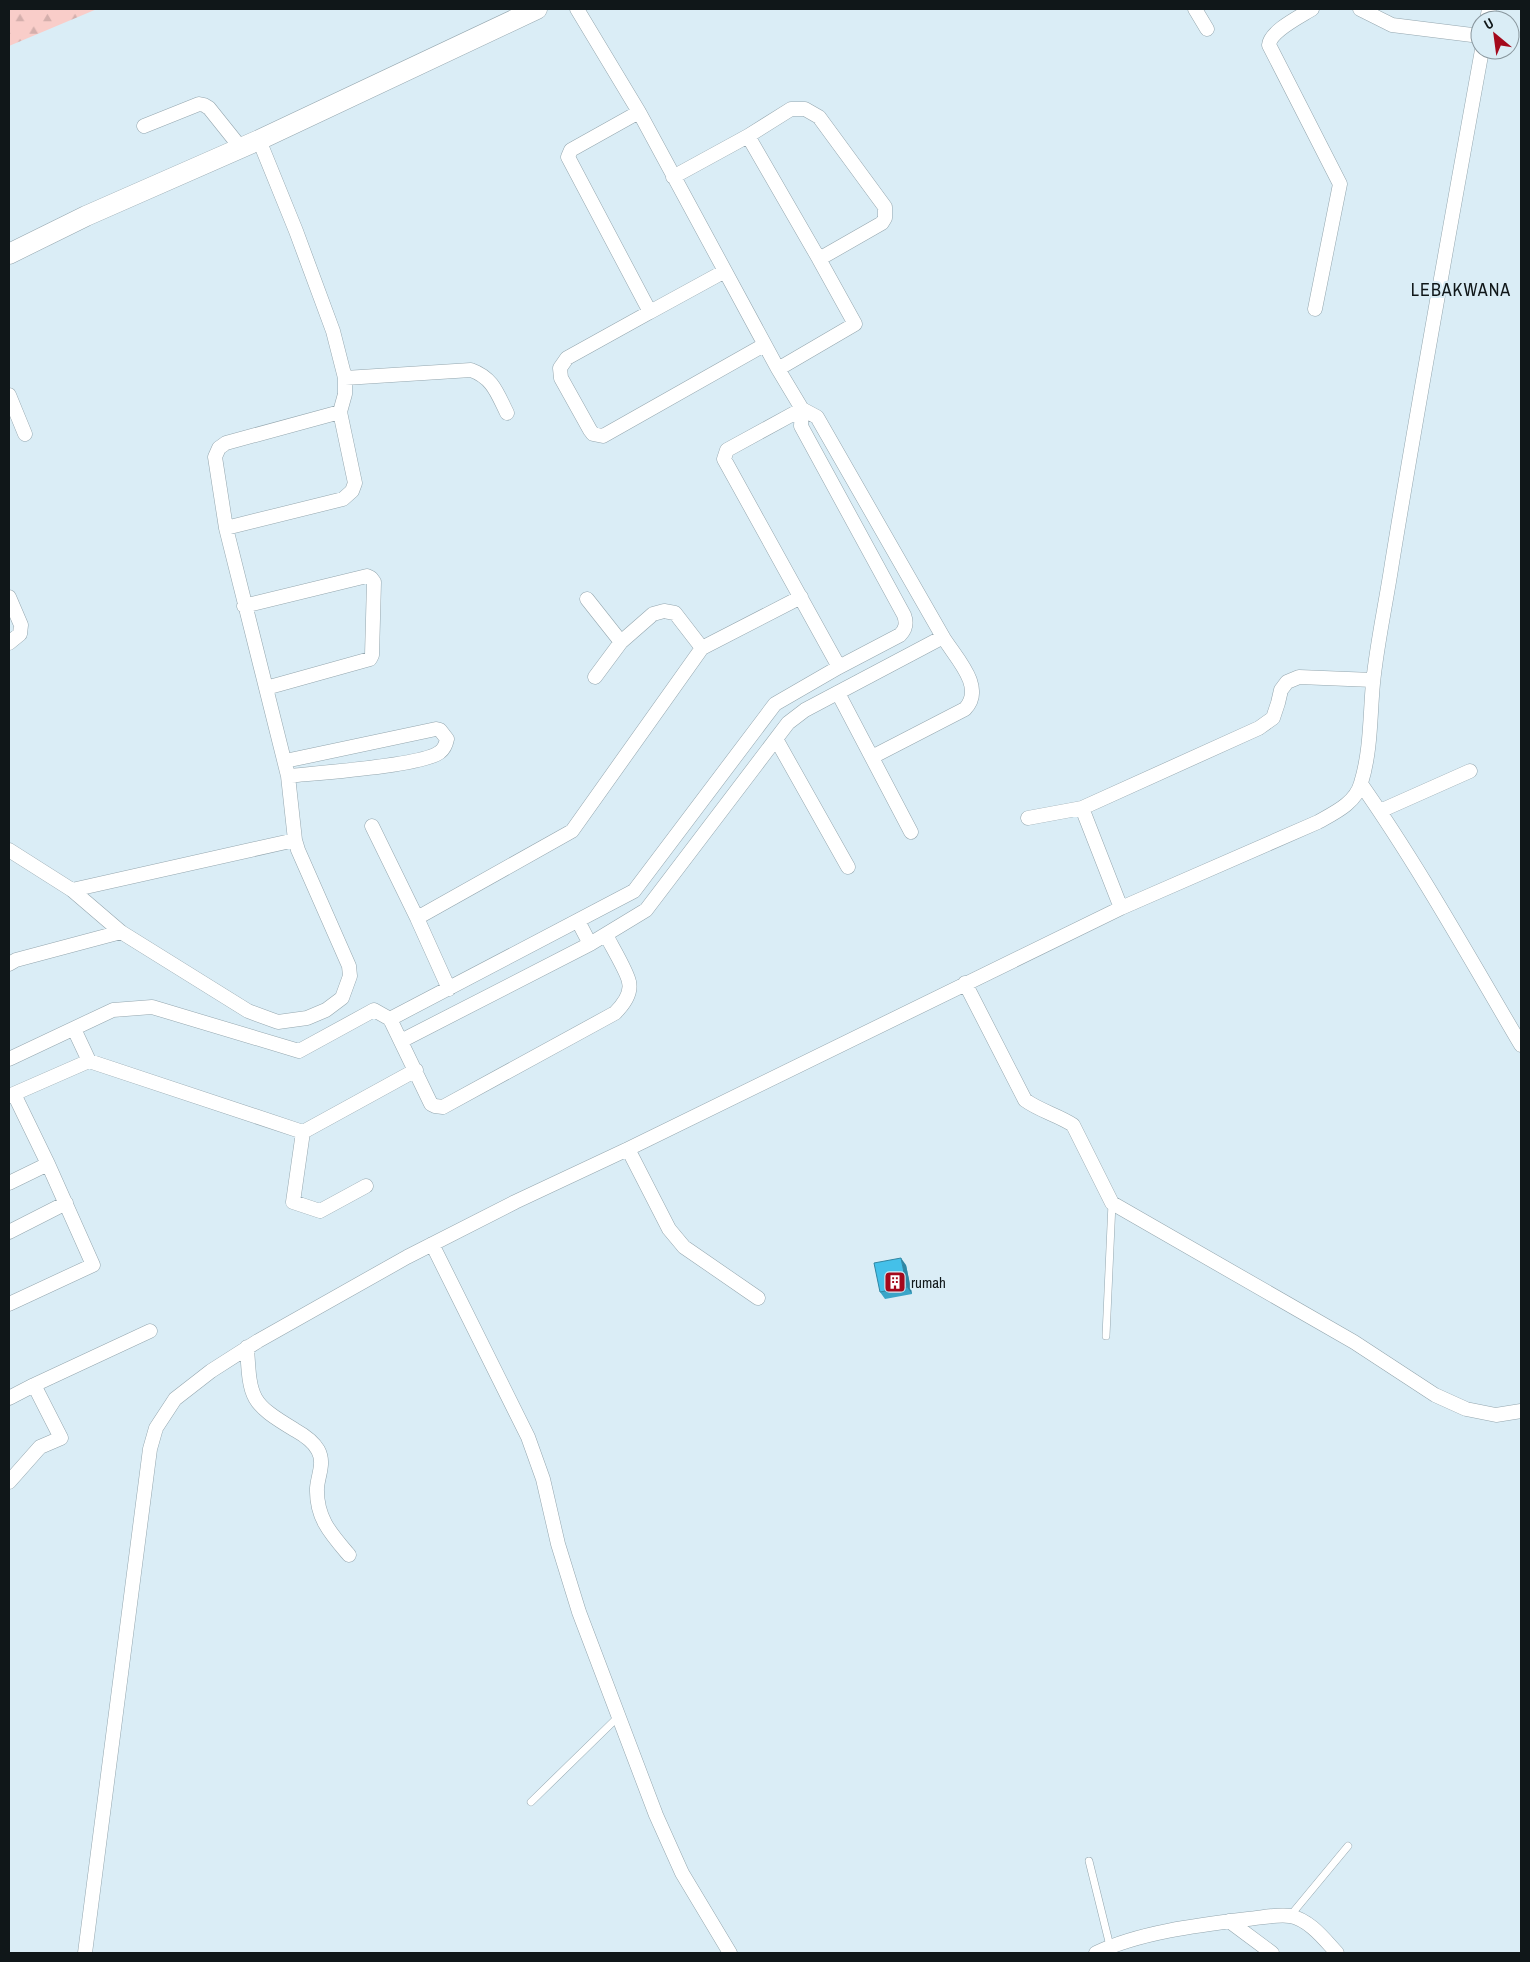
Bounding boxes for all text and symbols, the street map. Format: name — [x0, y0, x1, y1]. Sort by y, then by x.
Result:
north arrow — [1470, 10, 1520, 60]
text: U — [1481, 14, 1497, 34]
district label: LEBAKWANA — [1411, 277, 1511, 302]
building icon: rumah — [883, 1270, 907, 1294]
place label: rumah — [911, 1272, 946, 1293]

